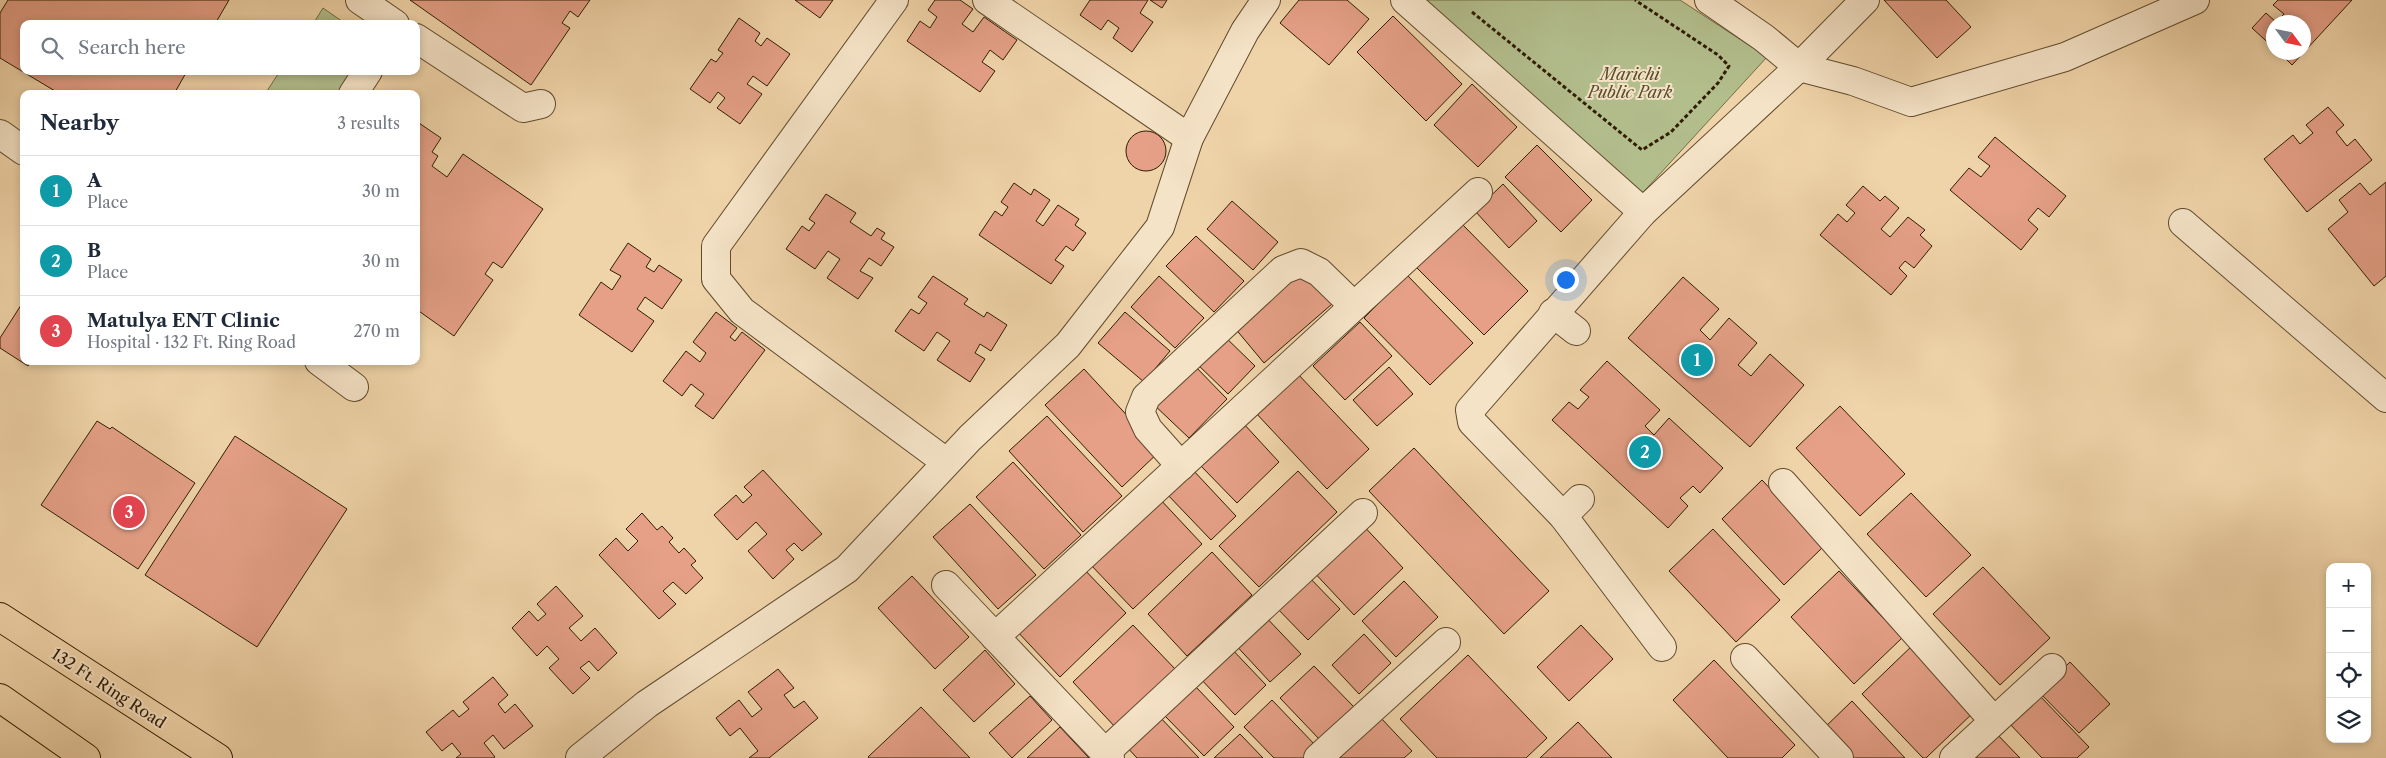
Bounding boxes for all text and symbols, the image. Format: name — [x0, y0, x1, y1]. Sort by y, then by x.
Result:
north arrow — [2266, 15, 2311, 60]
search box — [20, 20, 420, 75]
icon: search — [38, 34, 66, 62]
text: Search here — [78, 36, 186, 59]
park label: Marichi Public Park — [1586, 64, 1673, 102]
text: Nearby — [40, 110, 119, 135]
text: 3 results — [337, 113, 400, 133]
text: A — [87, 169, 102, 192]
text: 1 — [52, 181, 60, 201]
text: 30 m — [362, 181, 400, 201]
text: Place — [87, 192, 128, 212]
text: B — [87, 239, 101, 262]
text: 2 — [51, 251, 61, 271]
text: 30 m — [362, 251, 400, 271]
text: Place — [87, 262, 128, 282]
your location — [1553, 267, 1579, 293]
text: Matulya ENT Clinic — [87, 309, 280, 332]
text: 3 — [51, 321, 61, 341]
text: 270 m — [354, 321, 400, 341]
text: Hospital · 132 Ft. Ring Road — [87, 332, 296, 352]
pin: 1 — [1681, 341, 1713, 379]
pin: 2 — [1629, 433, 1661, 471]
pin: 3 — [113, 493, 145, 531]
map controls — [2326, 563, 2371, 743]
button: + — [2326, 563, 2371, 608]
button: − — [2326, 608, 2371, 653]
street label: 132 Ft. Ring Road — [48, 644, 170, 733]
button: locate — [2326, 653, 2371, 698]
button: layers — [2326, 698, 2371, 743]

